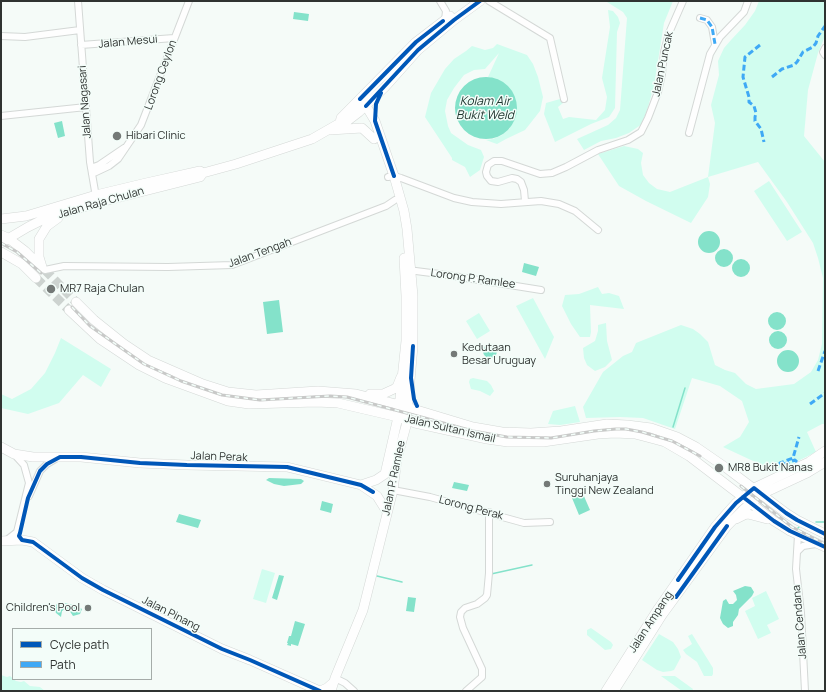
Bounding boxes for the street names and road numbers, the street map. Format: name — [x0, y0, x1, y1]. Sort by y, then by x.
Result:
street label: Jalan Puncak — [650, 30, 676, 98]
street label: Jalan Mesui — [98, 33, 158, 51]
street label: Lorong Ceylon — [142, 38, 180, 112]
street label: Jalan Nagasari — [76, 65, 94, 139]
street label: Jalan Raja Chulan — [56, 184, 146, 222]
street label: Jalan Tengah — [227, 235, 293, 271]
street label: Lorong P. Ramlee — [430, 267, 516, 291]
street label: Jalan Sultan Ismail — [403, 412, 497, 446]
street label: Jalan P. Ramlee — [380, 439, 408, 517]
street label: Jalan Perak — [190, 449, 248, 465]
street label: Lorong Perak — [437, 493, 505, 523]
street label: Jalan Cendana — [790, 584, 810, 660]
street label: Jalan Ampang — [626, 589, 676, 655]
street label: Jalan Pinang — [140, 594, 202, 634]

